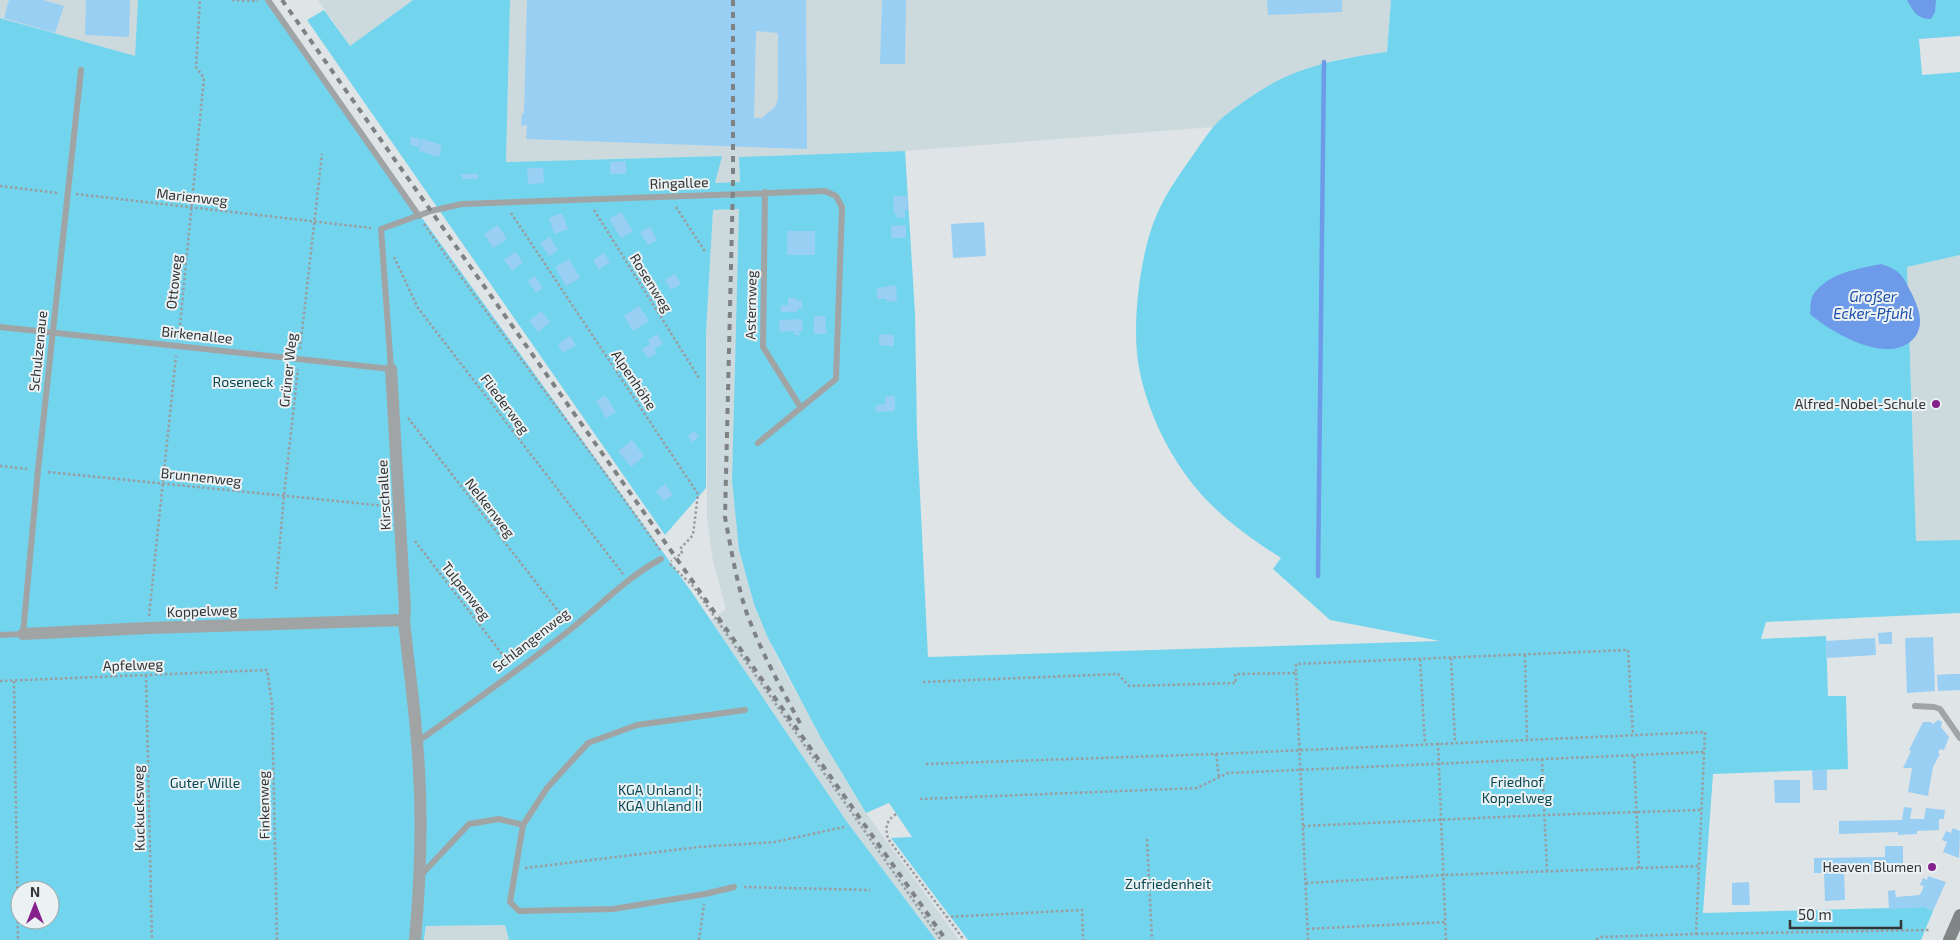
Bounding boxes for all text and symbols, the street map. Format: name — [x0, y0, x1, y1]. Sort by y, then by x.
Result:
street label: Ringallee — [649, 173, 709, 192]
street label: Marienweg — [156, 184, 229, 209]
street label: Rosenweg — [627, 250, 676, 315]
street label: Ottoweg — [162, 254, 185, 310]
street label: Asternweg — [741, 270, 760, 340]
water label: Großer Ecker-Pfuhl — [1833, 287, 1913, 322]
street label: Schulzenaue — [25, 310, 50, 392]
street label: Birkenallee — [161, 322, 233, 347]
street label: Grüner Weg — [275, 332, 300, 408]
street label: Alpenhöhe — [608, 347, 661, 413]
street label: Fliederweg — [477, 370, 534, 437]
park label: Roseneck — [213, 373, 273, 390]
place label: Alfred-Nobel-Schule — [1795, 395, 1926, 412]
marker: Alfred-Nobel-Schule — [1930, 398, 1942, 410]
street label: Kirschallee — [373, 459, 394, 531]
street label: Brunnenweg — [160, 464, 242, 489]
street label: Nelkenweg — [462, 475, 519, 541]
street label: Tulpenweg — [438, 558, 495, 624]
street label: Koppelweg — [166, 601, 238, 620]
street label: Schlangenweg — [489, 604, 573, 675]
street label: Apfelweg — [103, 655, 164, 674]
street label: Kuckucksweg — [129, 765, 148, 851]
street label: Finkenweg — [254, 770, 273, 839]
park label: Friedhof Koppelweg — [1482, 773, 1552, 806]
park label: Guter Wille — [170, 774, 240, 791]
park label: KGA Unland I; KGA Uhland II — [618, 781, 702, 814]
place label: Heaven Blumen — [1823, 858, 1922, 875]
marker: Heaven Blumen — [1926, 861, 1938, 873]
park label: Zufriedenheit — [1125, 875, 1211, 892]
north arrow — [10, 880, 60, 930]
text: N — [30, 883, 40, 900]
scale bar — [1790, 898, 1901, 930]
text: 50 m — [1798, 905, 1832, 923]

